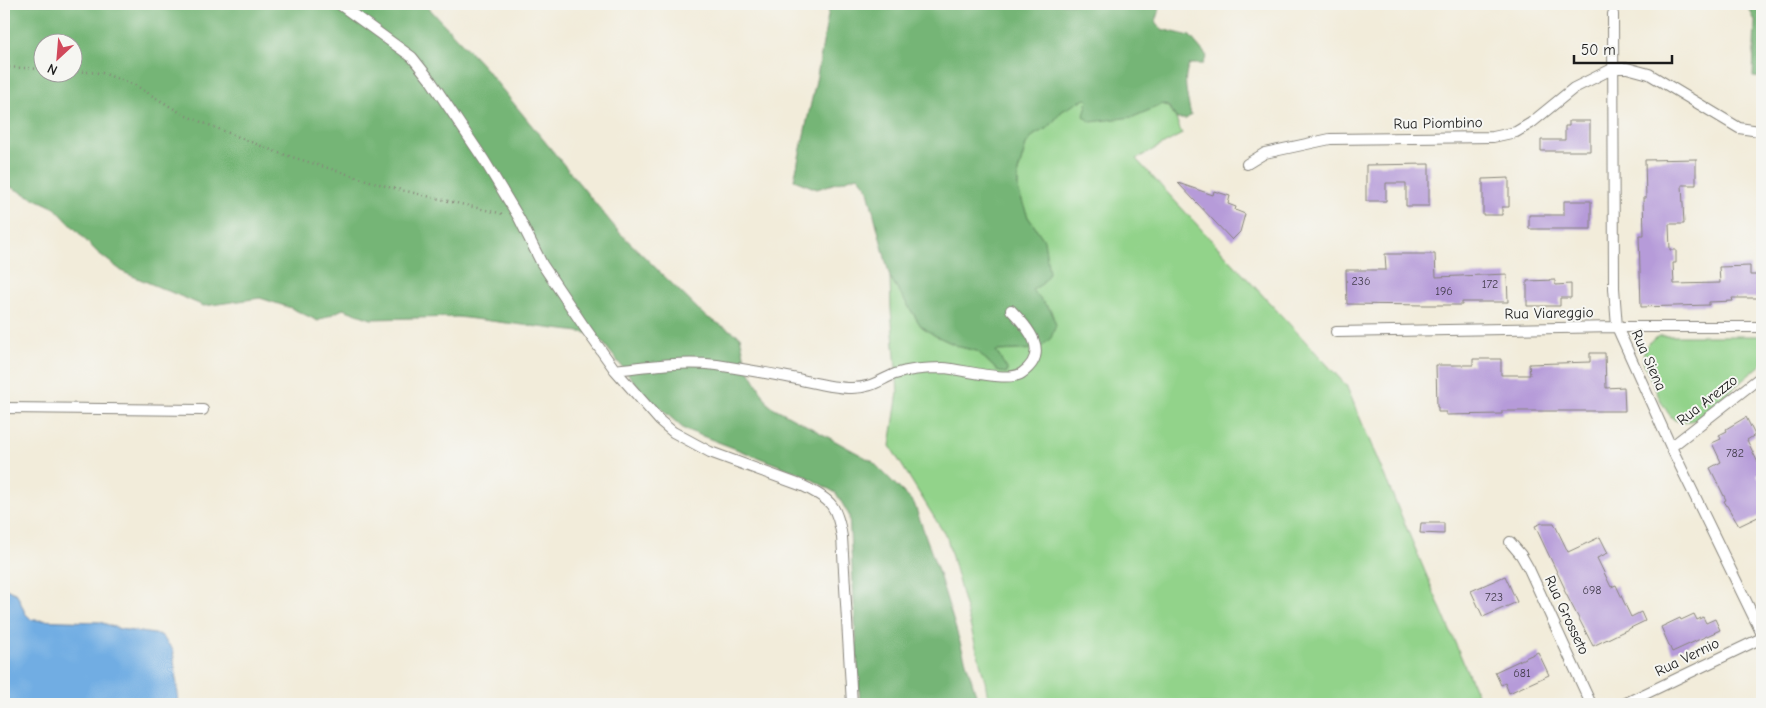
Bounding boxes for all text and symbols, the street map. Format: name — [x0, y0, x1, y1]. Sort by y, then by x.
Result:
north arrow — [32, 32, 82, 82]
scale bar — [1574, 32, 1671, 64]
text: 50 m — [1581, 41, 1616, 59]
text: N — [45, 60, 60, 79]
street label: Rua Piombino — [1393, 113, 1483, 133]
house number: 236 — [1352, 274, 1370, 288]
house number: 172 — [1482, 277, 1498, 291]
house number: 196 — [1435, 284, 1453, 298]
street label: Rua Viareggio — [1504, 303, 1594, 323]
street label: Rua Siena — [1628, 327, 1670, 393]
street label: Rua Arezzo — [1673, 371, 1741, 429]
house number: 782 — [1726, 446, 1744, 460]
street label: Rua Grosseto — [1541, 573, 1593, 658]
house number: 698 — [1582, 583, 1602, 597]
house number: 723 — [1485, 590, 1503, 604]
street label: Rua Vernio — [1652, 634, 1722, 680]
house number: 681 — [1513, 666, 1531, 680]

